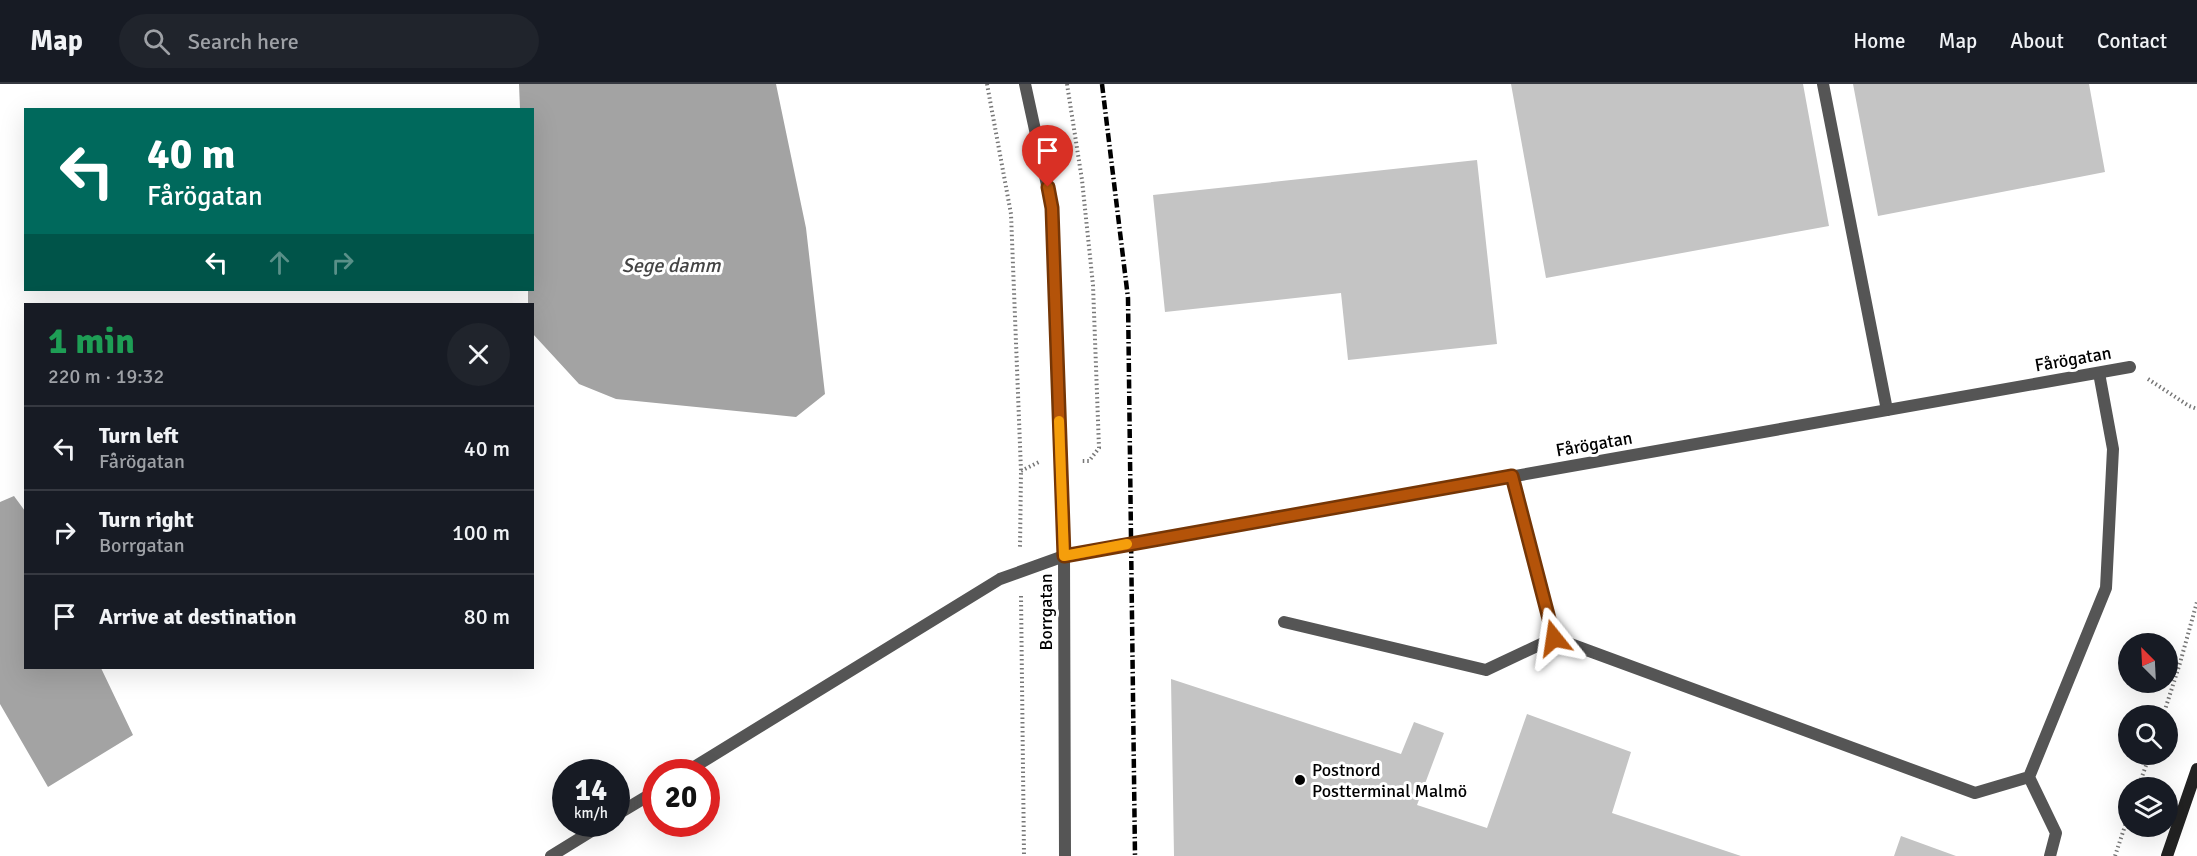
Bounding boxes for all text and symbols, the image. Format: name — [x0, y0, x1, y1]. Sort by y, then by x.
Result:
search box — [119, 14, 539, 68]
text: Map — [30, 24, 83, 58]
icon: search — [140, 25, 173, 58]
text: Search here — [188, 28, 299, 55]
text: Home — [1853, 28, 1906, 54]
text: Map — [1939, 28, 1977, 54]
text: About — [2010, 28, 2064, 54]
text: Contact — [2097, 28, 2167, 54]
pin — [1022, 125, 1073, 187]
text: 40 m — [147, 129, 236, 180]
icon: left — [48, 132, 126, 210]
icon: arrive — [1031, 134, 1064, 167]
text: Fårögatan — [147, 180, 263, 213]
icon: left — [200, 246, 233, 279]
icon: ahead — [263, 246, 296, 279]
icon: right — [326, 246, 359, 279]
water label: Sege damm — [622, 253, 721, 278]
text: 1 min — [48, 319, 135, 364]
button: close — [447, 323, 510, 386]
street label: Fårögatan — [2033, 341, 2113, 377]
text: 220 m · 19:32 — [48, 364, 164, 389]
text: Turn left — [99, 422, 179, 449]
street label: Fårögatan — [1554, 426, 1634, 462]
icon: left — [48, 432, 81, 465]
text: 40 m — [464, 435, 510, 462]
text: Fårögatan — [99, 449, 185, 474]
text: Turn right — [99, 506, 194, 533]
icon: right — [48, 516, 81, 549]
text: 100 m — [452, 519, 510, 546]
text: Borrgatan — [99, 533, 185, 558]
street label: Borrgatan — [1035, 573, 1057, 651]
icon: arrive — [48, 600, 81, 633]
text: Arrive at destination — [99, 603, 296, 630]
text: 80 m — [464, 603, 510, 630]
position arrow — [1522, 606, 1586, 670]
north arrow — [2118, 633, 2178, 693]
map controls — [2118, 633, 2178, 837]
button: search — [2118, 705, 2178, 765]
speed limit sign: 20 — [642, 759, 720, 837]
place label: Postnord Postterminal Malmö — [1312, 759, 1467, 802]
text: 14 — [575, 772, 607, 809]
marker: Postnord Postterminal Malmö — [1293, 773, 1307, 787]
button: layers — [2118, 777, 2178, 837]
text: km/h — [574, 804, 608, 822]

